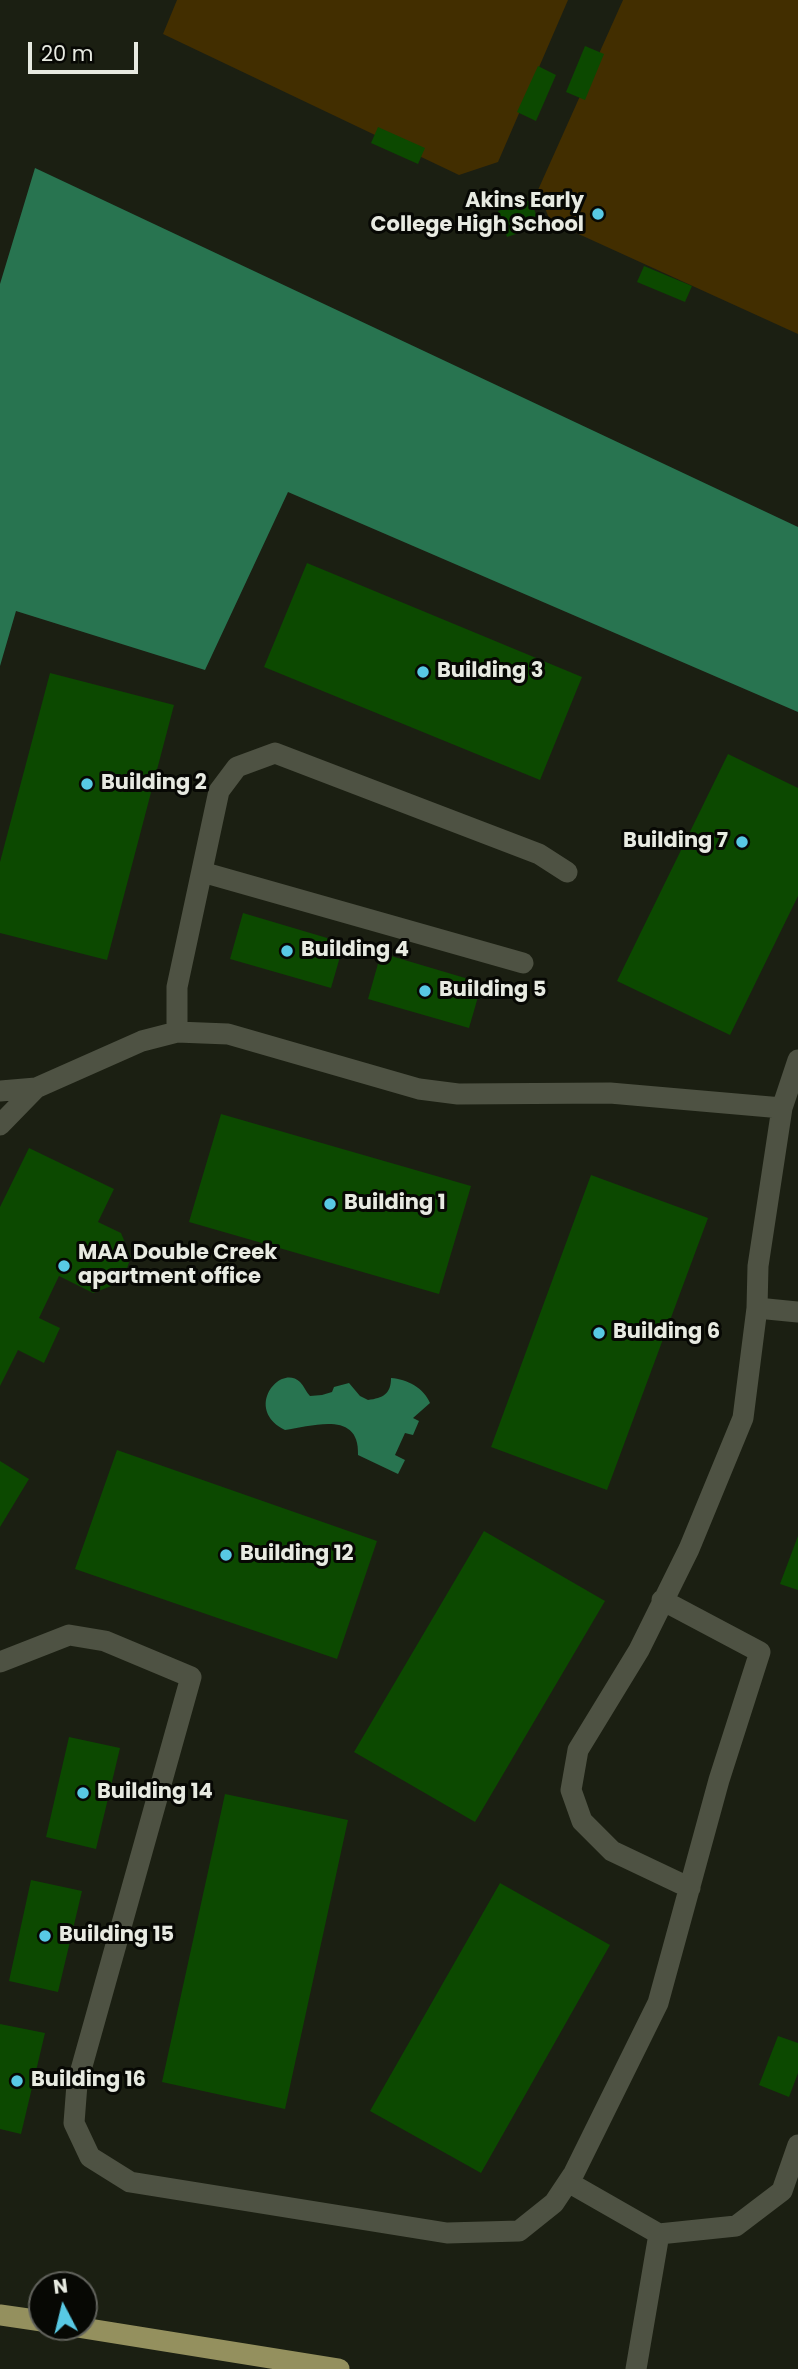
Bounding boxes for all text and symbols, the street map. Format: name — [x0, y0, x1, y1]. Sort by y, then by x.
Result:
scale bar — [32, 28, 142, 72]
text: 20 m — [41, 39, 94, 68]
place label: Akins Early College High School — [371, 189, 584, 239]
marker: Akins Early College High School — [590, 206, 606, 222]
place label: Building 3 — [437, 659, 543, 685]
marker: Building 3 — [415, 664, 431, 680]
place label: Building 2 — [101, 771, 207, 797]
marker: Building 2 — [79, 776, 95, 792]
place label: Building 7 — [623, 829, 728, 855]
marker: Building 7 — [734, 834, 750, 850]
place label: Building 4 — [301, 938, 409, 964]
marker: Building 4 — [279, 943, 295, 959]
place label: Building 5 — [439, 978, 546, 1004]
marker: Building 5 — [417, 983, 433, 999]
place label: Building 1 — [344, 1191, 446, 1217]
marker: Building 1 — [322, 1196, 338, 1212]
place label: MAA Double Creek apartment office — [78, 1241, 277, 1291]
marker: MAA Double Creek apartment office — [56, 1258, 72, 1274]
place label: Building 6 — [613, 1320, 720, 1346]
marker: Building 6 — [591, 1325, 607, 1341]
place label: Building 12 — [240, 1542, 354, 1568]
marker: Building 12 — [218, 1547, 234, 1563]
place label: Building 14 — [97, 1780, 213, 1806]
marker: Building 14 — [75, 1785, 91, 1801]
place label: Building 15 — [59, 1923, 174, 1949]
marker: Building 15 — [37, 1928, 53, 1944]
place label: Building 16 — [31, 2068, 146, 2094]
marker: Building 16 — [9, 2073, 25, 2089]
north arrow — [28, 2271, 98, 2341]
text: N — [52, 2272, 69, 2301]

